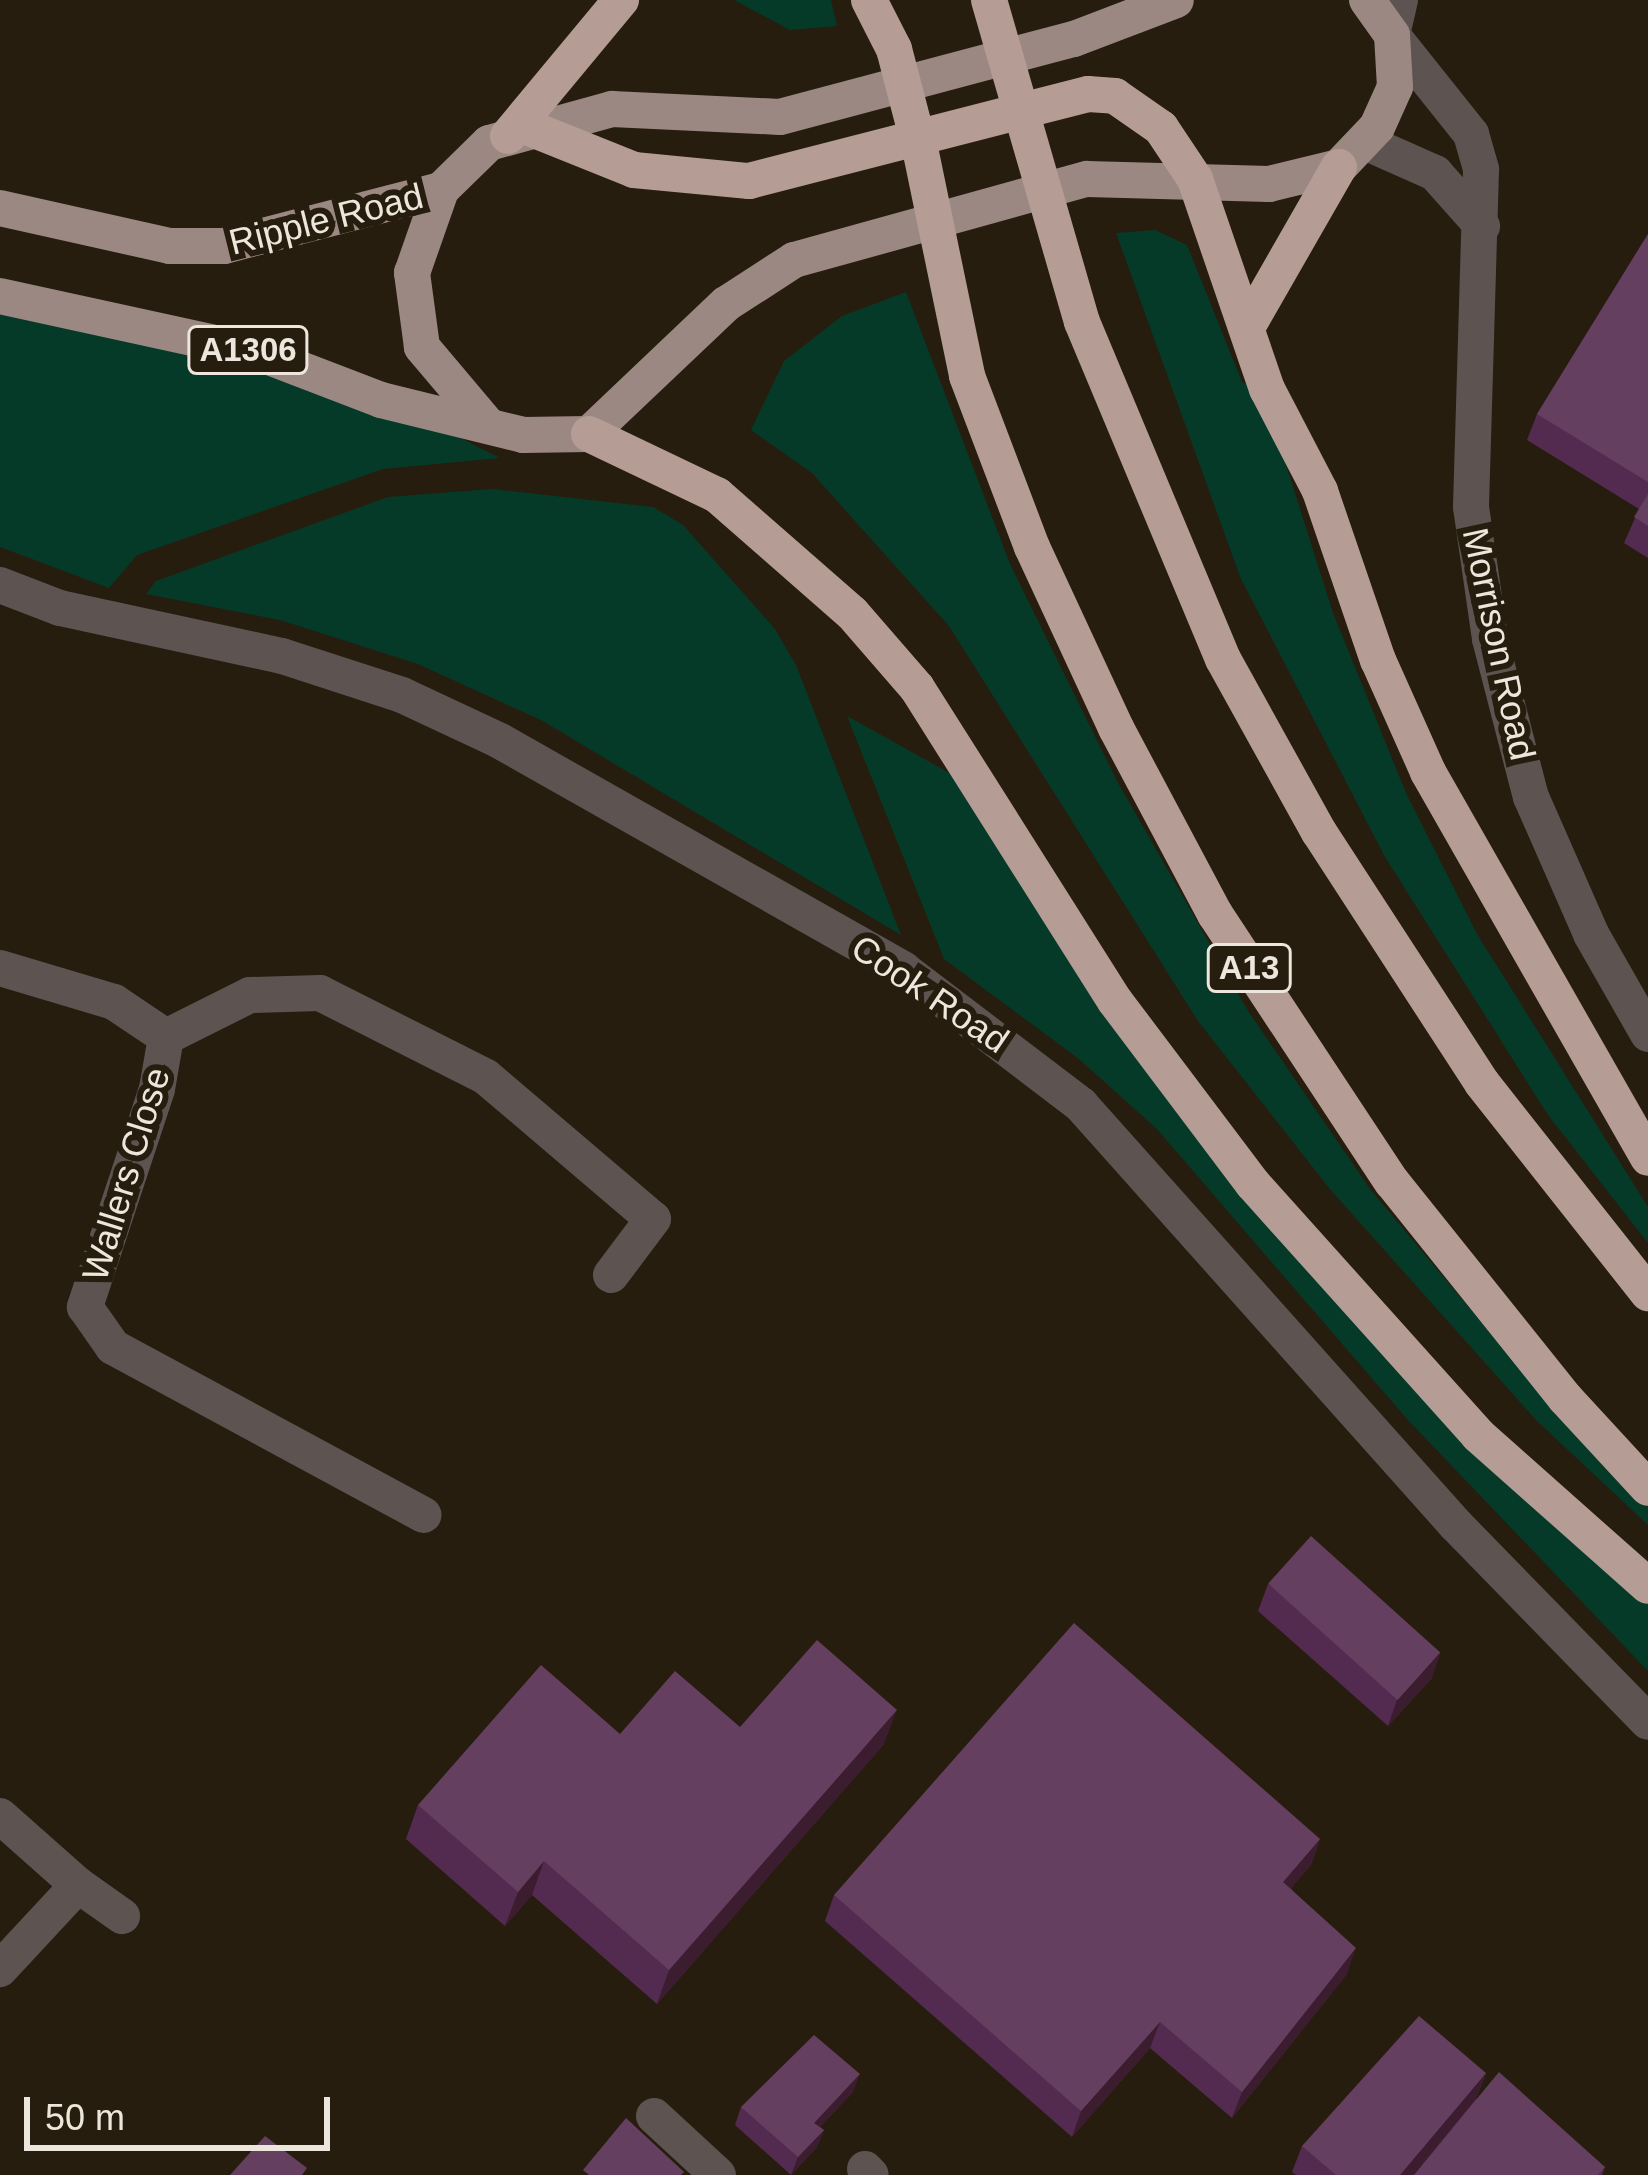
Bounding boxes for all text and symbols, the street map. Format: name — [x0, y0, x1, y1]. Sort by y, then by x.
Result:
street label: Ripple Road — [225, 174, 427, 264]
road number: A1306 — [185, 323, 311, 377]
street label: Morrison Road — [1453, 524, 1545, 764]
street label: Cook Road — [843, 926, 1017, 1062]
road number: A13 — [1204, 941, 1294, 995]
street label: Wallers Close — [73, 1062, 179, 1286]
scale bar — [30, 2073, 336, 2147]
text: 50 m — [45, 2097, 125, 2138]

